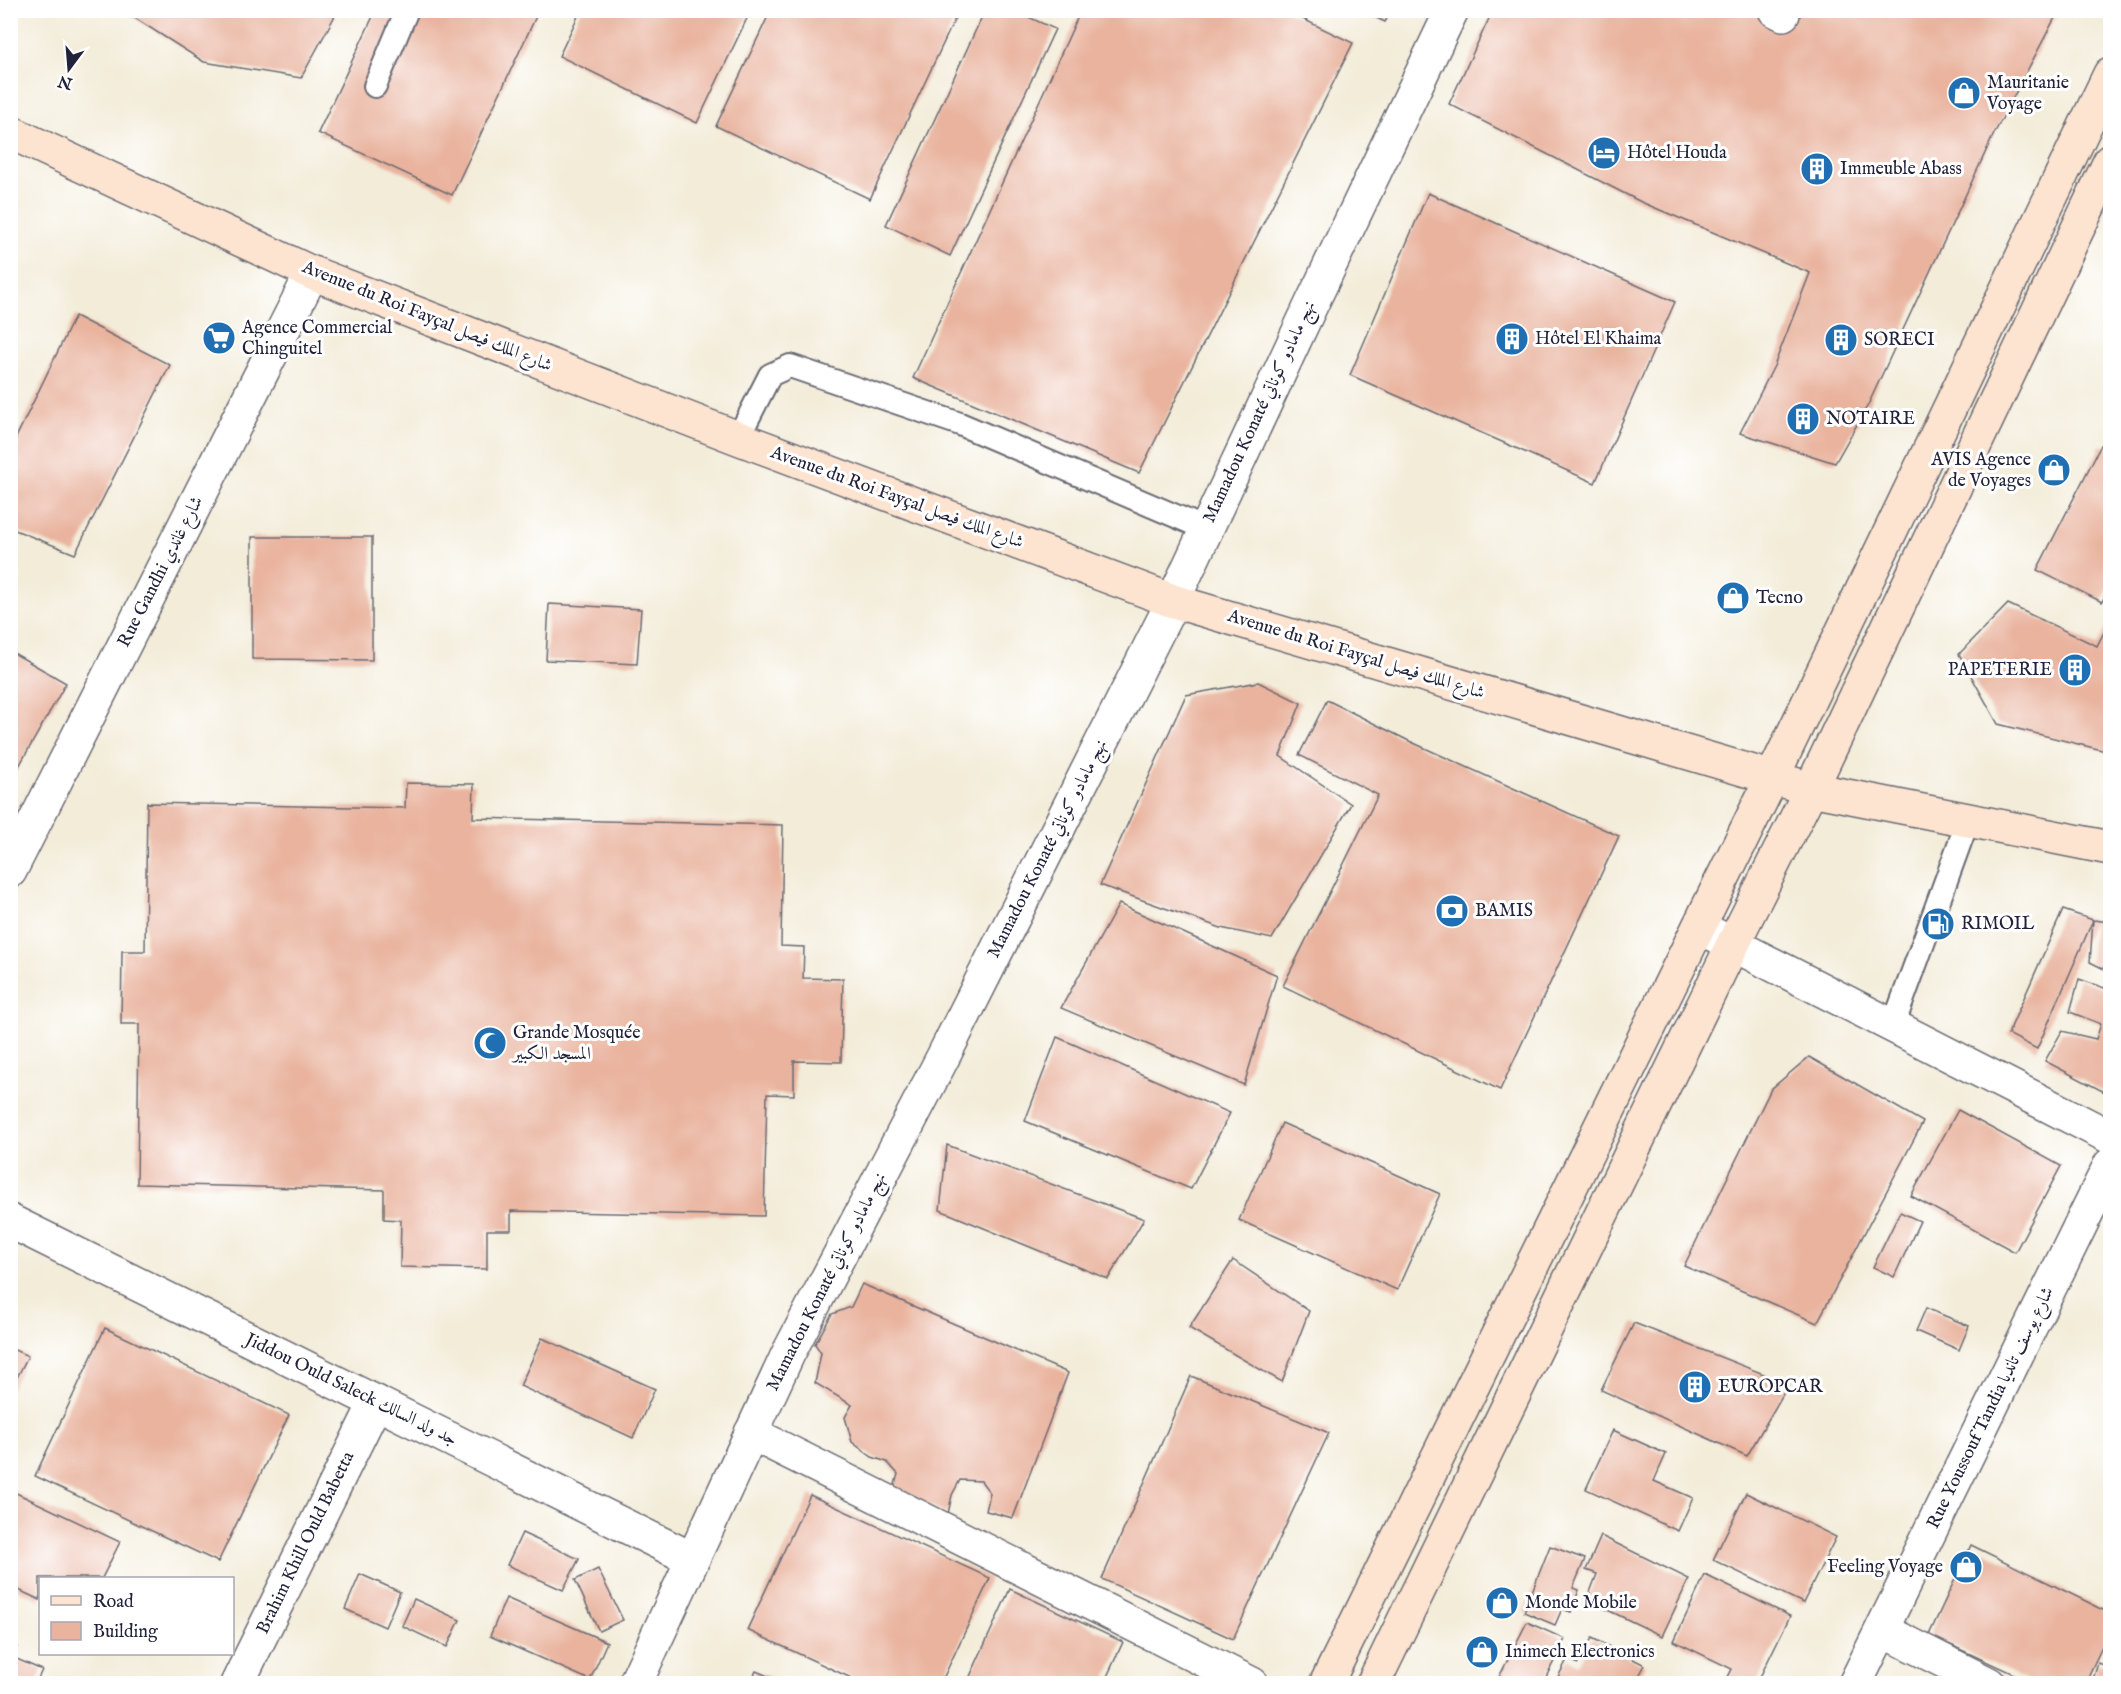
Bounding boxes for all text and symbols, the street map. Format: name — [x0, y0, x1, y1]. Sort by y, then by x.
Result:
north arrow — [39, 39, 99, 99]
text: N — [56, 70, 76, 93]
place label: Mauritanie Voyage — [1986, 72, 2069, 116]
shop icon: Mauritanie Voyage — [1946, 75, 1982, 111]
hotel icon: Hôtel Houda — [1586, 135, 1622, 171]
place label: Hôtel Houda — [1627, 142, 1727, 165]
building icon: Immeuble Abass — [1799, 151, 1835, 187]
place label: Immeuble Abass — [1840, 158, 1962, 181]
street label: Avenue du Roi Fayçal شارع الملك فيصل — [297, 256, 555, 380]
street label: Mamadou Konaté نهج مامادو كوناتي — [1198, 297, 1324, 528]
place label: Agence Commercial Chinguitel — [241, 317, 392, 361]
supermarket icon: Agence Commercial Chinguitel — [201, 320, 237, 356]
building icon: Hôtel El Khaima — [1494, 321, 1530, 357]
building icon: SORECI — [1823, 322, 1859, 358]
place label: Hôtel El Khaima — [1535, 328, 1662, 351]
place label: SORECI — [1864, 329, 1935, 352]
building icon: NOTAIRE — [1785, 401, 1821, 437]
place label: NOTAIRE — [1826, 408, 1915, 431]
street label: Avenue du Roi Fayçal شارع الملك فيصل — [766, 441, 1027, 556]
place label: AVIS Agence de Voyages — [1930, 449, 2031, 493]
shop icon: AVIS Agence de Voyages — [2036, 452, 2072, 488]
street label: Rue Gandhi شارع غاندي — [113, 493, 211, 652]
shop icon: Tecno — [1715, 580, 1751, 616]
place label: Tecno — [1756, 587, 1803, 610]
street label: Avenue du Roi Fayçal شارع الملك فيصل — [1223, 605, 1487, 707]
building icon: PAPETERIE — [2057, 652, 2093, 688]
place label: PAPETERIE — [1948, 659, 2052, 682]
street label: Mamadou Konaté نهج مامادو كوناتي — [983, 736, 1116, 964]
bank icon: BAMIS — [1434, 893, 1470, 929]
place label: BAMIS — [1475, 900, 1533, 923]
fuel station icon: RIMOIL — [1920, 906, 1956, 942]
place label: RIMOIL — [1961, 913, 2035, 936]
place label: Grande Mosquée المسجد الكبير — [511, 1022, 641, 1066]
mosque icon: Grande Mosquée المسجد الكبير — [472, 1025, 508, 1061]
street label: Mamadou Konaté نهج مامادو كوناتي — [762, 1169, 895, 1397]
street label: Rue Youssouf Tandia شارع يوسف تانديا — [1922, 1283, 2062, 1534]
street label: Jiddou Ould Saleck جد ولد السالك — [239, 1328, 461, 1451]
building icon: EUROPCAR — [1677, 1369, 1713, 1405]
place label: EUROPCAR — [1718, 1376, 1824, 1399]
street label: Brahim Khill Ould Babetta — [252, 1448, 360, 1638]
shop icon: Feeling Voyage — [1948, 1549, 1984, 1585]
place label: Feeling Voyage — [1827, 1556, 1943, 1579]
legend — [39, 1577, 234, 1655]
shop icon: Monde Mobile — [1484, 1585, 1520, 1621]
text: Road — [93, 1591, 134, 1614]
place label: Monde Mobile — [1525, 1592, 1637, 1615]
text: Building — [93, 1621, 158, 1644]
shop icon: Inimech Electronics — [1464, 1634, 1500, 1670]
place label: Inimech Electronics — [1505, 1641, 1655, 1664]

